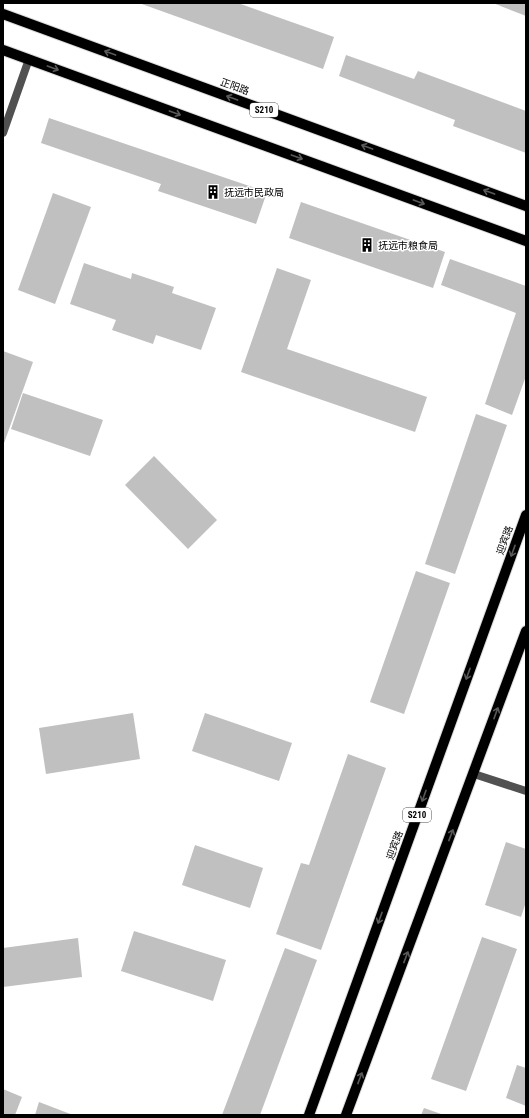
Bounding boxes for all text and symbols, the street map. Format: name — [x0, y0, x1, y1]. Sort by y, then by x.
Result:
one-way arrow — [104, 49, 117, 56]
one-way arrow — [46, 65, 58, 73]
street label: 正阳路 — [219, 76, 251, 97]
one-way arrow — [227, 93, 239, 101]
road number: S210 — [250, 103, 278, 117]
one-way arrow — [168, 109, 180, 117]
one-way arrow — [362, 143, 374, 151]
one-way arrow — [291, 154, 303, 162]
building icon: 抚远市民政局 — [205, 184, 221, 200]
place label: 抚远市民政局 — [224, 187, 284, 198]
one-way arrow — [484, 188, 496, 196]
one-way arrow — [413, 199, 426, 206]
building icon: 抚远市粮食局 — [359, 237, 375, 253]
place label: 抚远市粮食局 — [378, 240, 438, 251]
street label: 迎宾路 — [494, 524, 515, 556]
one-way arrow — [508, 545, 516, 557]
one-way arrow — [464, 667, 472, 679]
one-way arrow — [493, 707, 501, 719]
one-way arrow — [420, 789, 428, 801]
road number: S210 — [403, 808, 431, 822]
street label: 迎宾路 — [384, 829, 405, 861]
one-way arrow — [448, 829, 456, 841]
one-way arrow — [376, 912, 383, 925]
one-way arrow — [402, 951, 410, 963]
one-way arrow — [357, 1072, 364, 1085]

